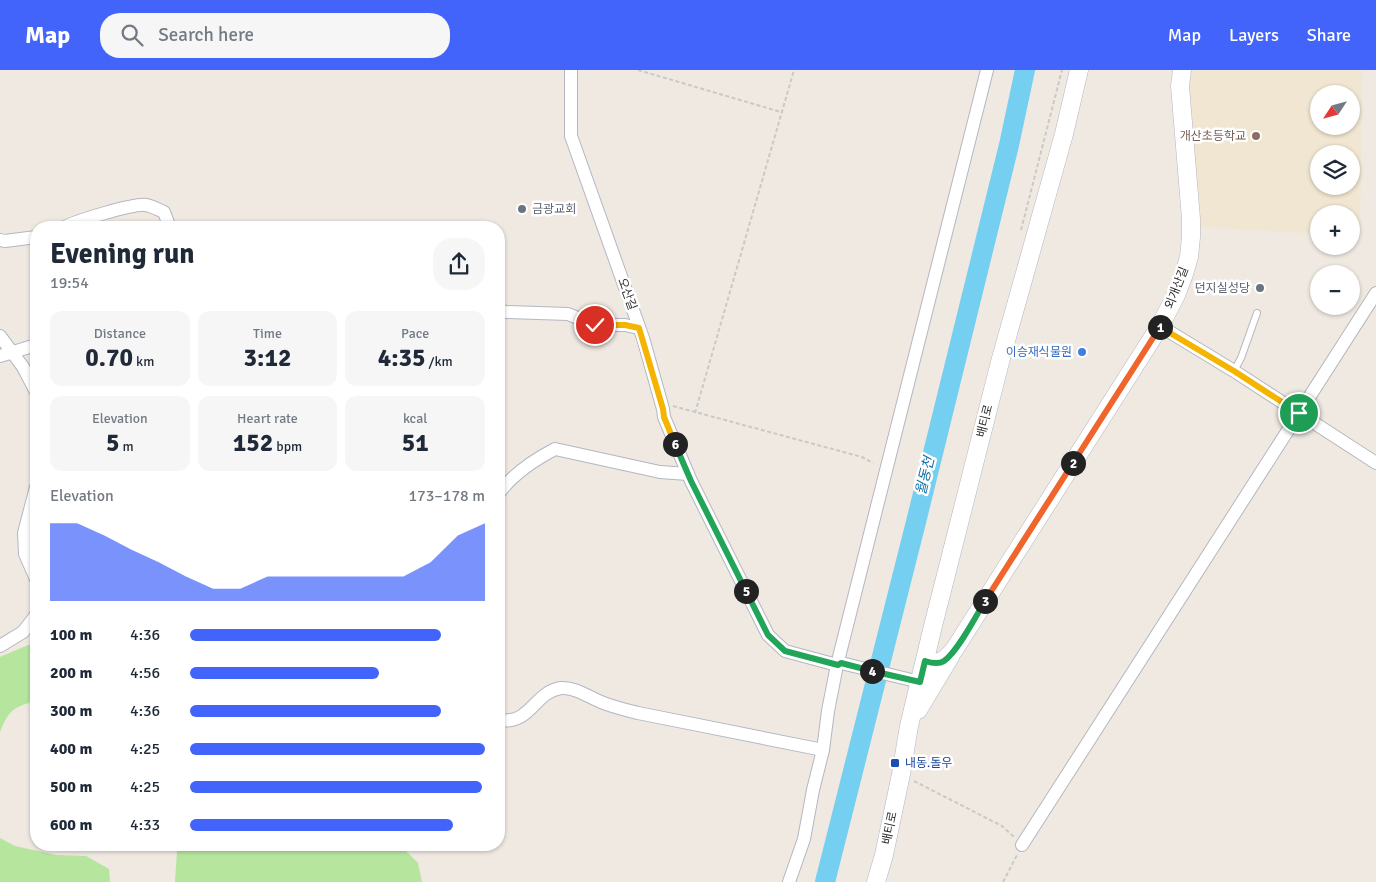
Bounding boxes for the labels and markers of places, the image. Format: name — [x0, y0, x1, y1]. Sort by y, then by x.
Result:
place label: 개산초등학교 — [1180, 129, 1246, 144]
marker: 개산초등학교 — [1250, 130, 1262, 142]
place label: 금광교회 — [532, 202, 576, 217]
marker: 금광교회 — [516, 203, 528, 215]
place label: 던지실성당 — [1195, 281, 1250, 296]
marker: 던지실성당 — [1254, 282, 1266, 294]
pin — [574, 304, 616, 346]
pin: 1 — [1148, 314, 1172, 340]
place label: 이승재식물원 — [1006, 345, 1072, 360]
marker: 이승재식물원 — [1076, 346, 1088, 358]
pin — [1278, 392, 1320, 434]
pin: 6 — [662, 432, 688, 456]
pin: 2 — [1060, 450, 1086, 476]
pin: 5 — [734, 578, 758, 604]
pin: 3 — [972, 588, 998, 614]
pin: 4 — [860, 658, 884, 684]
place label: 내동.돌우 — [905, 756, 952, 771]
marker: 내동.돌우 — [889, 757, 901, 769]

